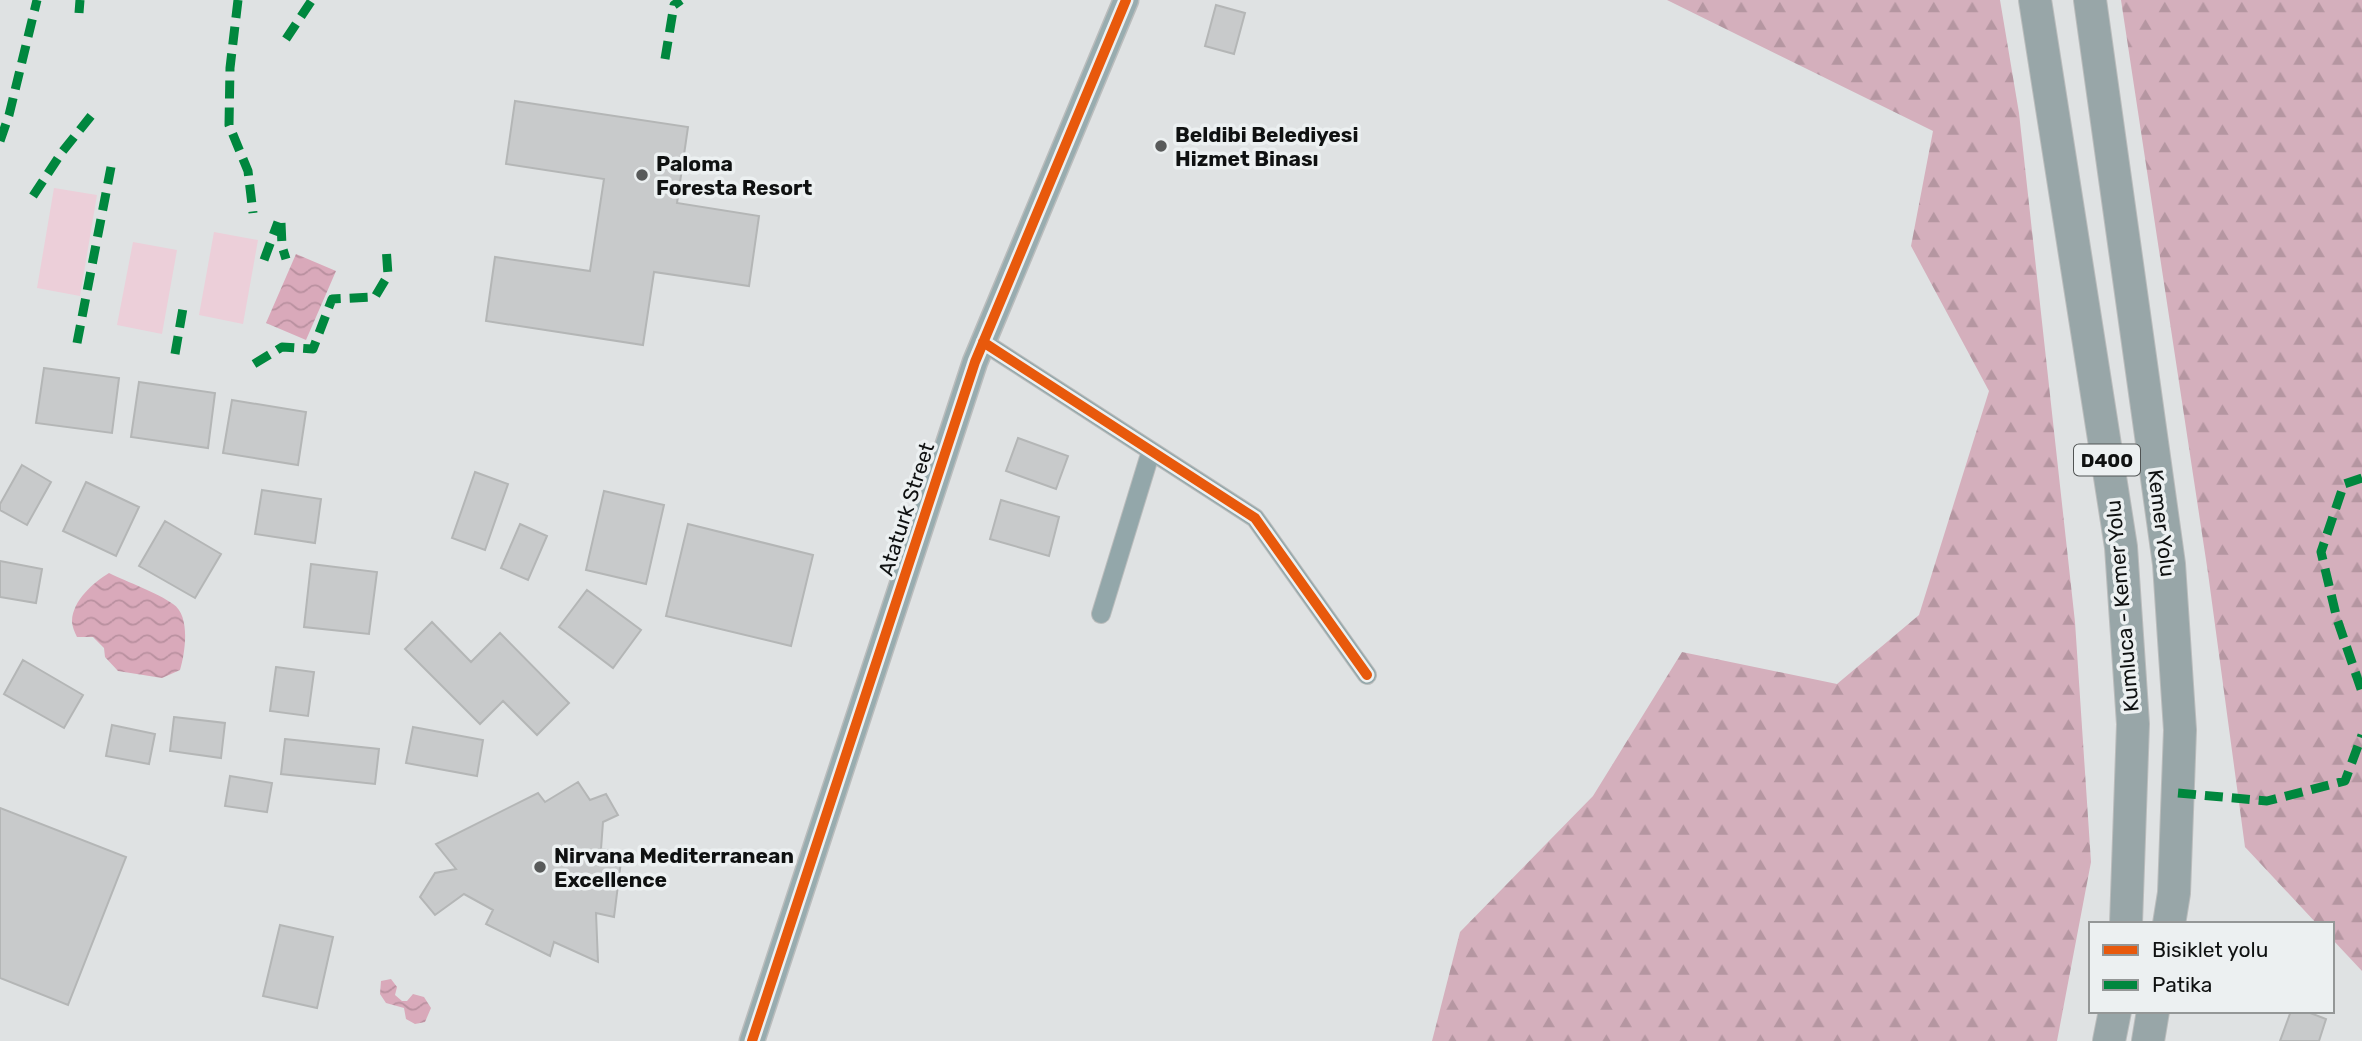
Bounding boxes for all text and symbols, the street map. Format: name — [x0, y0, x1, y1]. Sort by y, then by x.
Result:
place label: Beldibi Belediyesi Hizmet Binası — [1175, 122, 1358, 171]
marker: Beldibi Belediyesi Hizmet Binası — [1153, 138, 1169, 154]
place label: Paloma Foresta Resort — [656, 151, 813, 200]
marker: Paloma Foresta Resort — [634, 167, 650, 183]
street label: Ataturk Street — [873, 439, 939, 579]
road number: D400 — [2074, 444, 2140, 475]
street label: Kemer Yolu — [2143, 468, 2181, 578]
street label: Kumluca - Kemer Yolu — [2100, 499, 2144, 713]
place label: Nirvana Mediterranean Excellence — [554, 843, 794, 892]
marker: Nirvana Mediterranean Excellence — [532, 859, 548, 875]
legend — [2089, 922, 2334, 1013]
text: Bisiklet yolu — [2152, 937, 2268, 962]
text: Patika — [2152, 972, 2212, 997]

